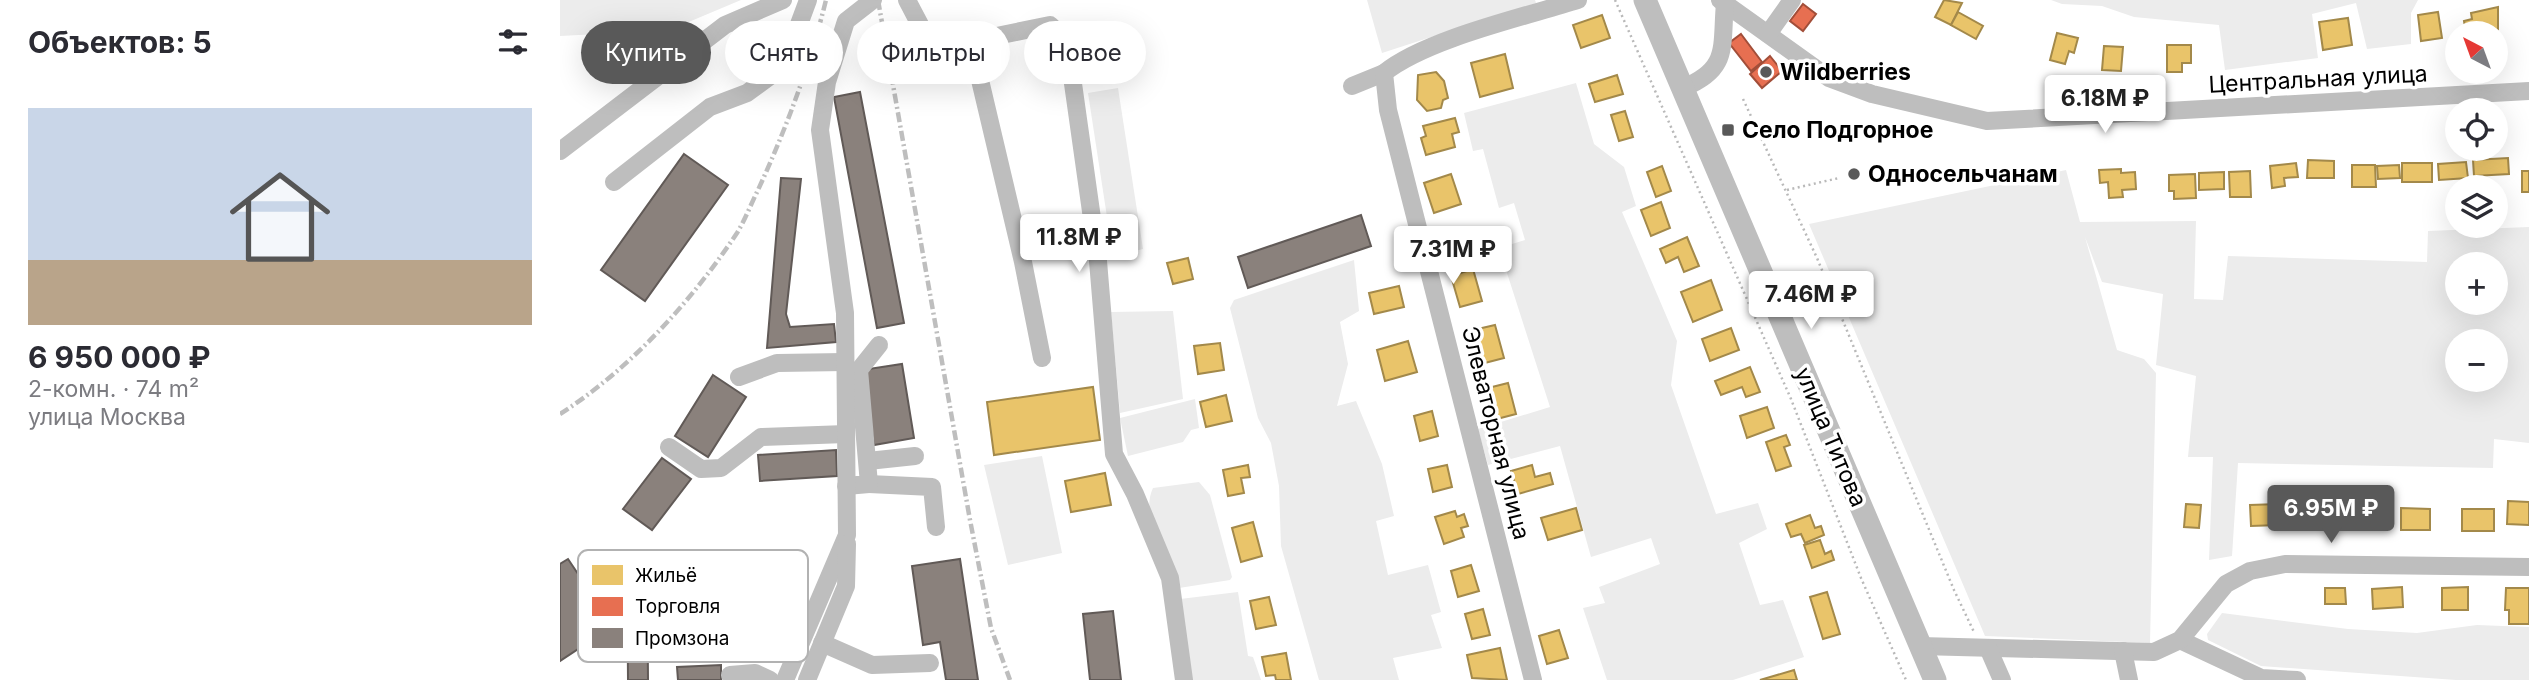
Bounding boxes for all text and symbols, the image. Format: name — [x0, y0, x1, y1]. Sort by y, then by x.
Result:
chip: Купить — [581, 21, 711, 84]
chip: Снять — [725, 21, 843, 84]
chip: Фильтры — [857, 21, 1010, 84]
chip: Новое — [1024, 21, 1146, 84]
north arrow — [2445, 21, 2508, 84]
map controls — [2445, 21, 2508, 392]
icon: filters — [494, 23, 532, 61]
text: Объектов: 5 — [28, 24, 212, 60]
place label: Wildberries — [1780, 58, 1911, 86]
street label: Центральная улица — [2208, 59, 2428, 99]
marker: Wildberries — [1758, 64, 1774, 80]
pin: 6.18M ₽ — [2040, 76, 2170, 135]
text: 6.18M ₽ — [2061, 84, 2149, 112]
button: locate — [2445, 98, 2508, 161]
place label: Село Подгорное — [1742, 116, 1933, 144]
marker: Село Подгорное — [1720, 122, 1736, 138]
icon: home — [217, 154, 343, 280]
place label: Односельчанам — [1868, 160, 2058, 188]
marker: Односельчанам — [1846, 166, 1862, 182]
button: layers — [2445, 175, 2508, 238]
pin: 11.8M ₽ — [1014, 215, 1144, 274]
text: 11.8M ₽ — [1036, 223, 1122, 251]
pin: 7.31M ₽ — [1388, 226, 1518, 286]
text: 7.31M ₽ — [1410, 235, 1496, 263]
button: + — [2445, 252, 2508, 315]
pin: 7.46M ₽ — [1746, 272, 1876, 331]
text: 7.46M ₽ — [1765, 280, 1857, 308]
street label: Элеваторная улица — [1456, 324, 1536, 542]
button: − — [2445, 329, 2508, 392]
text: 6 950 000 ₽ — [28, 339, 211, 375]
street label: улица Титова — [1789, 363, 1873, 511]
text: 2-комн. · 74 m² — [28, 375, 199, 403]
text: улица Москва — [28, 403, 186, 431]
pin: 6.95M ₽ — [2266, 486, 2396, 545]
text: 6.95M ₽ — [2283, 494, 2379, 522]
legend — [578, 550, 808, 662]
text: Жильё — [635, 564, 697, 587]
text: Торговля — [635, 595, 720, 618]
text: Промзона — [635, 627, 729, 650]

